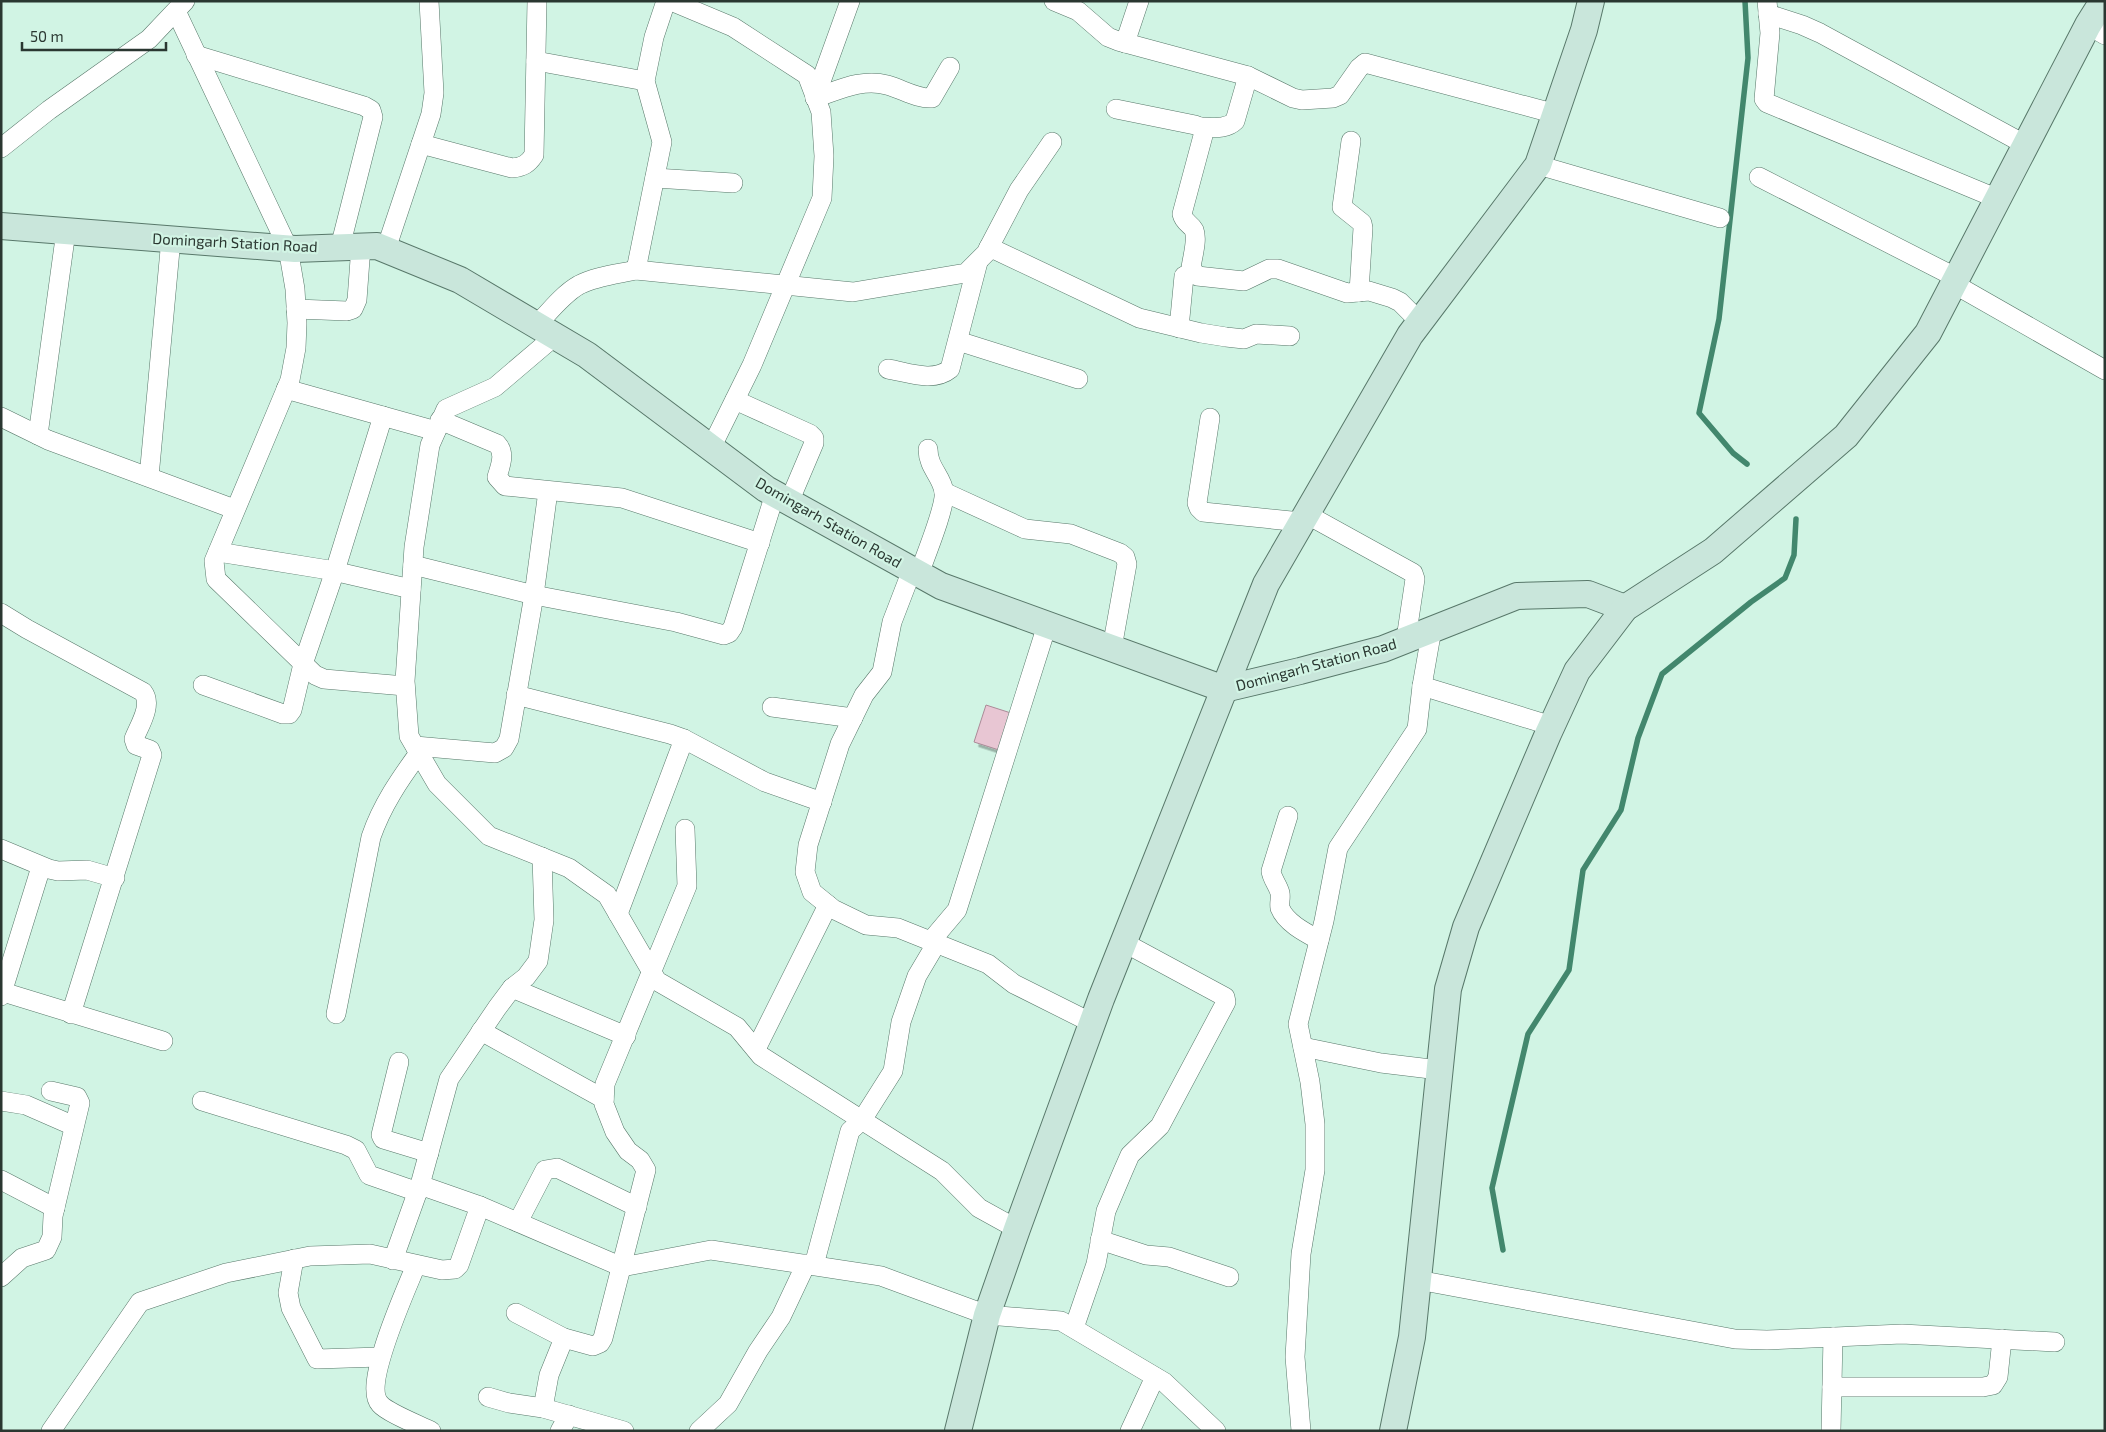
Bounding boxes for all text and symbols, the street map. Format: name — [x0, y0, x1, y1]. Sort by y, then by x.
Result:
scale bar — [22, 20, 166, 52]
text: 50 m — [30, 27, 64, 45]
street label: Domingarh Station Road — [152, 229, 318, 255]
street label: Domingarh Station Road — [753, 473, 905, 571]
street label: Domingarh Station Road — [1234, 634, 1398, 694]

